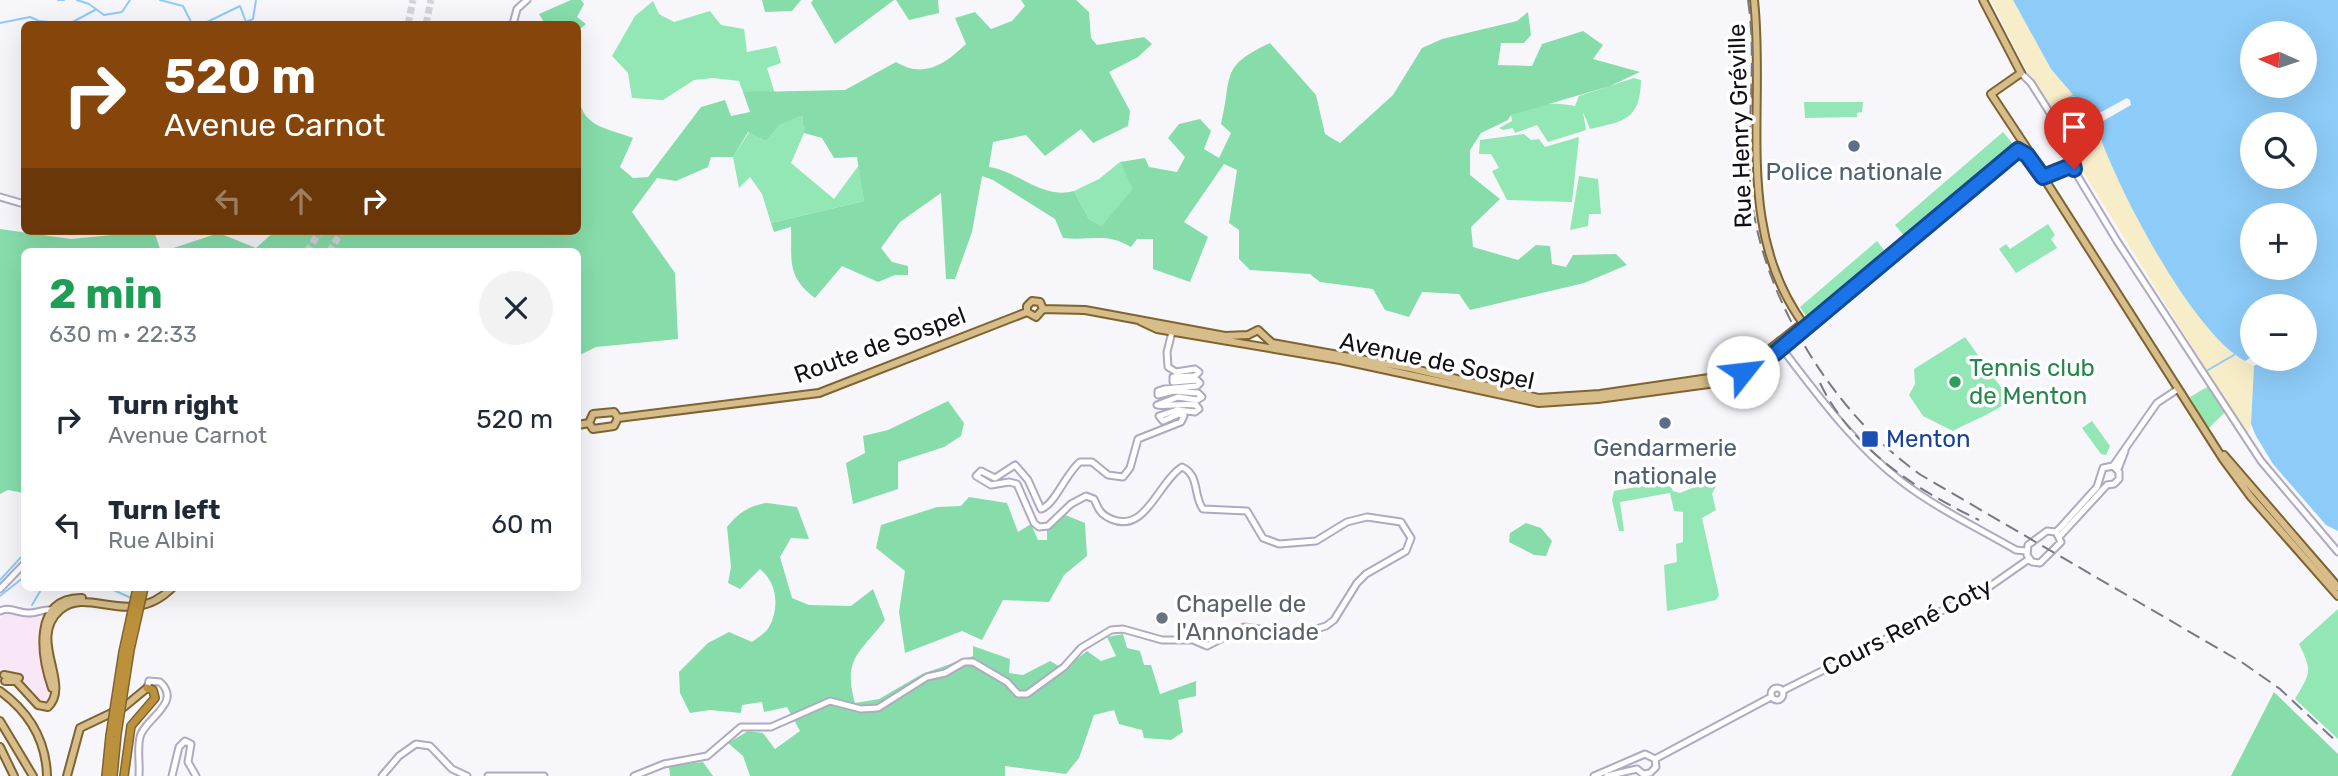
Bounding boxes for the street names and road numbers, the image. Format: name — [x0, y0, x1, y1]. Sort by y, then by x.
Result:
street label: Rue Henry Gréville — [1722, 23, 1758, 229]
street label: Route de Sospel — [790, 301, 970, 389]
street label: Avenue de Sospel — [1337, 327, 1537, 395]
street label: Cours René Coty — [1818, 572, 1996, 682]

